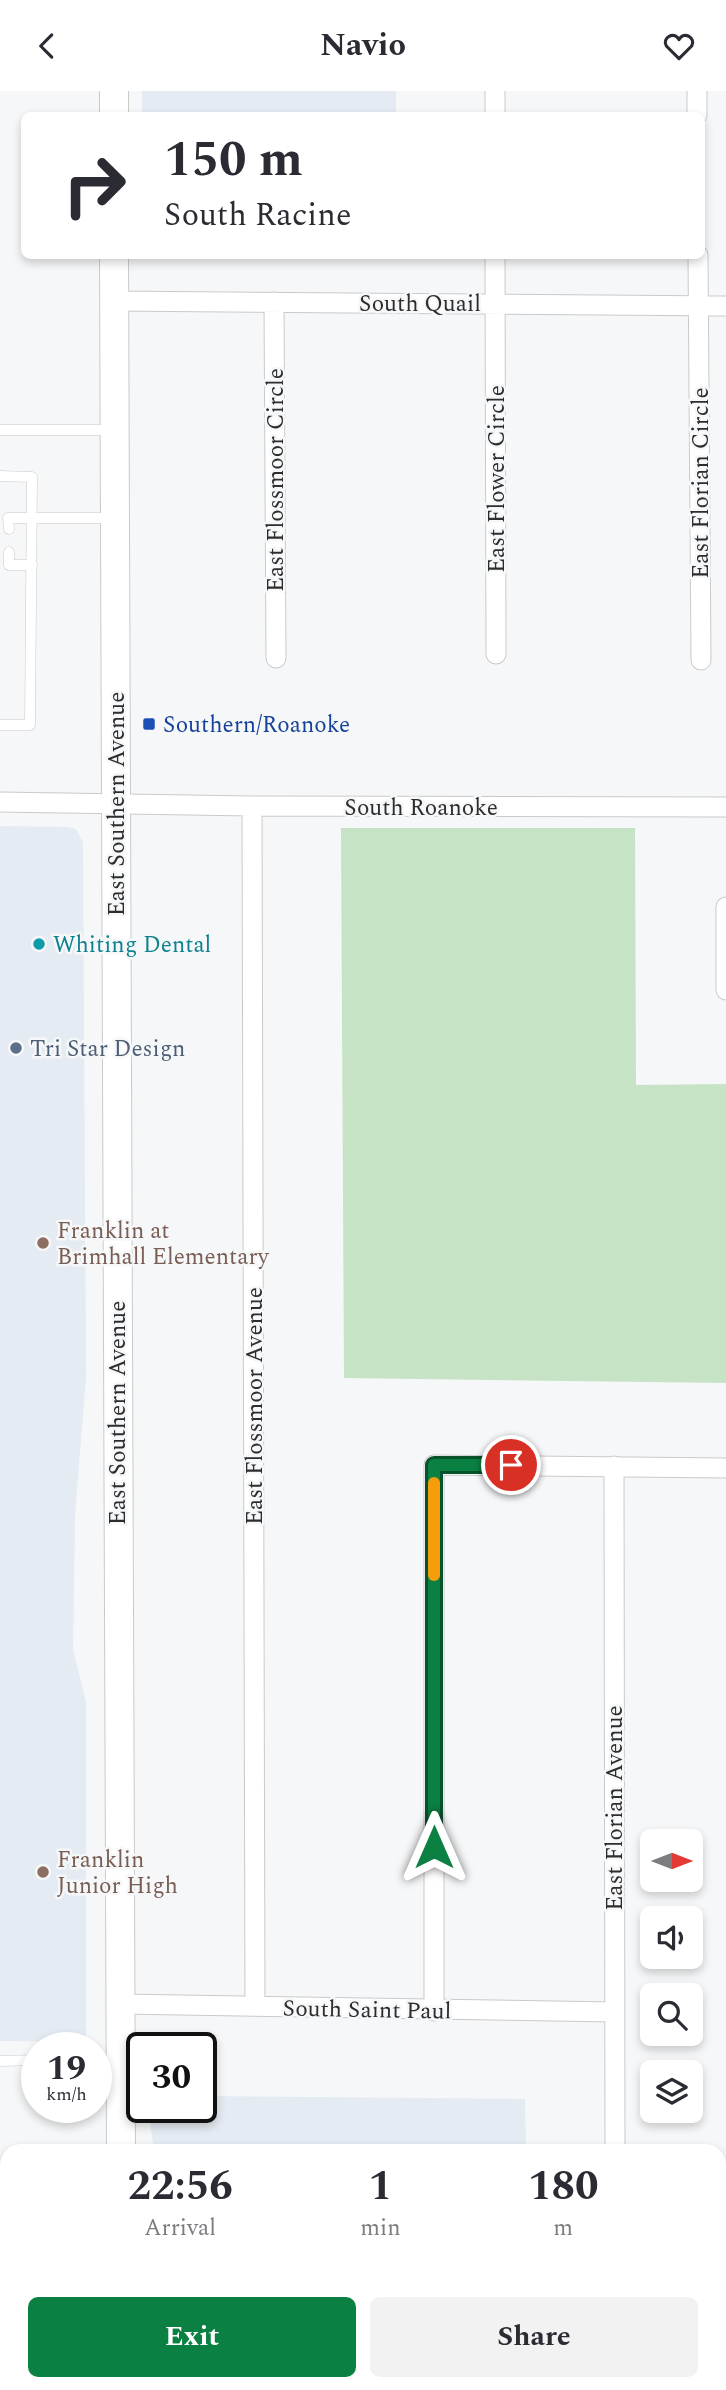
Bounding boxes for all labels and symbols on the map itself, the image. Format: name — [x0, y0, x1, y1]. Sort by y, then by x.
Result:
street label: South Quail — [359, 287, 481, 322]
street label: East Flossmoor Circle — [259, 368, 294, 592]
street label: East Flower Circle — [480, 385, 515, 573]
street label: East Florian Circle — [684, 387, 719, 579]
street label: East Southern Avenue — [100, 692, 135, 916]
place label: Southern/Roanoke — [163, 708, 350, 743]
marker: Southern/Roanoke — [141, 716, 157, 732]
street label: South Roanoke — [344, 791, 498, 826]
place label: Whiting Dental — [53, 928, 211, 963]
marker: Whiting Dental — [31, 936, 47, 952]
place label: Tri Star Design — [30, 1032, 185, 1067]
marker: Tri Star Design — [8, 1040, 24, 1056]
place label: Franklin at Brimhall Elementary — [57, 1214, 270, 1275]
marker: Franklin at Brimhall Elementary — [35, 1235, 51, 1251]
street label: East Flossmoor Avenue — [238, 1287, 273, 1525]
street label: East Southern Avenue — [101, 1301, 136, 1525]
pin — [481, 1435, 541, 1495]
street label: East Florian Avenue — [598, 1705, 633, 1911]
position arrow — [397, 1810, 471, 1884]
north arrow — [640, 1829, 704, 1892]
place label: Franklin Junior High — [57, 1843, 178, 1904]
marker: Franklin Junior High — [35, 1864, 51, 1880]
street label: South Saint Paul — [282, 1992, 452, 2029]
speed limit sign: 30 — [126, 2032, 217, 2123]

